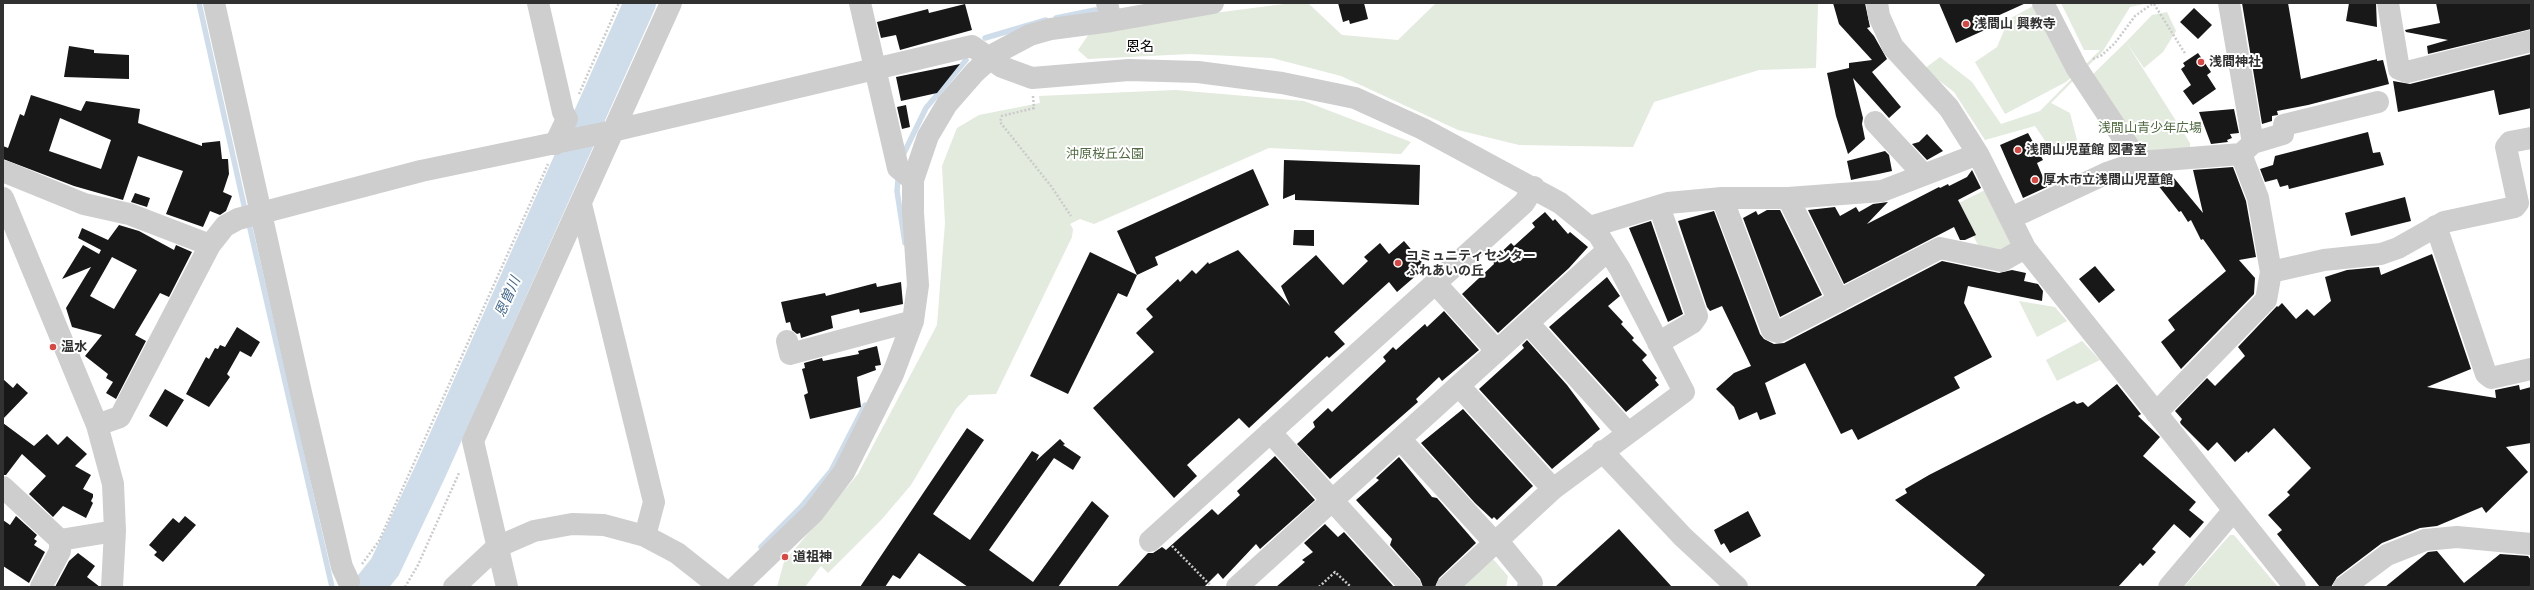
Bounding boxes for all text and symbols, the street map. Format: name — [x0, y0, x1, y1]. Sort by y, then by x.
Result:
place label: 浅間山 興教寺 — [1974, 16, 2056, 32]
marker: 浅間山 興教寺 — [1961, 19, 1971, 29]
district label: 恩名 — [1126, 39, 1154, 55]
place label: 浅間神社 — [2209, 54, 2261, 70]
marker: 浅間神社 — [2196, 57, 2206, 67]
park label: 浅間山青少年広場 — [2098, 120, 2202, 136]
place label: 浅間山児童館 図書室 — [2026, 142, 2147, 158]
marker: 浅間山児童館 図書室 — [2013, 145, 2023, 155]
park label: 沖原桜丘公園 — [1066, 146, 1144, 162]
place label: 厚木市立浅間山児童館 — [2043, 172, 2173, 188]
marker: 厚木市立浅間山児童館 — [2030, 175, 2040, 185]
place label: コミュニティセンター ふれあいの丘 — [1406, 248, 1536, 279]
marker: コミュニティセンター ふれあいの丘 — [1393, 258, 1403, 268]
water label: 恩曽川 — [492, 274, 524, 320]
place label: 温水 — [61, 339, 87, 355]
marker: 温水 — [48, 342, 58, 352]
place label: 道祖神 — [793, 549, 832, 565]
marker: 道祖神 — [780, 552, 790, 562]

